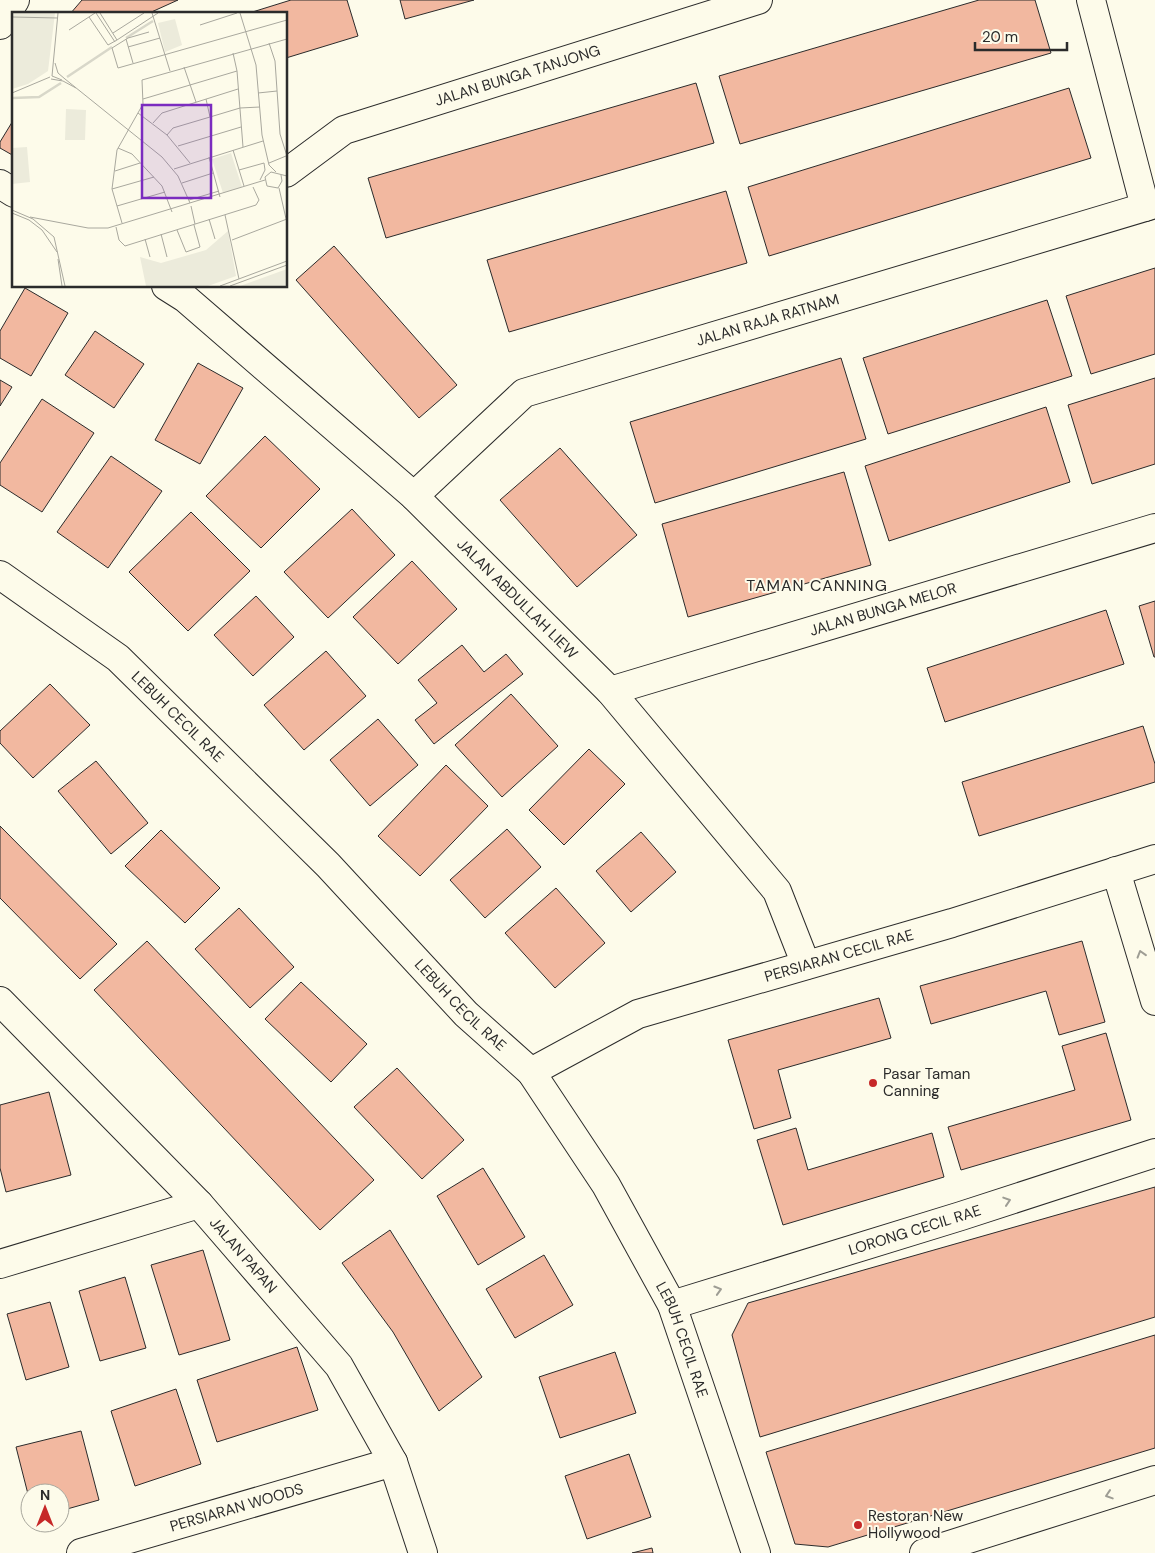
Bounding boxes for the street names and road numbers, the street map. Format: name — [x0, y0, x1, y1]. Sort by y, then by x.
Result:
street label: JALAN BUNGA TANJONG — [432, 40, 603, 111]
street label: JALAN RAJA RATNAM — [694, 289, 842, 351]
street label: JALAN ABDULLAH LIEW — [453, 534, 582, 664]
street label: JALAN BUNGA MELOR — [807, 578, 959, 641]
street label: LEBUH CECIL RAE — [127, 667, 228, 767]
street label: PERSIARAN CECIL RAE — [762, 925, 916, 987]
street label: LEBUH CECIL RAE — [410, 955, 511, 1055]
street label: LORONG CECIL RAE — [846, 1200, 984, 1260]
street label: JALAN PAPAN — [205, 1213, 282, 1297]
street label: LEBUH CECIL RAE — [651, 1278, 713, 1400]
street label: PERSIARAN WOODS — [167, 1479, 306, 1537]

